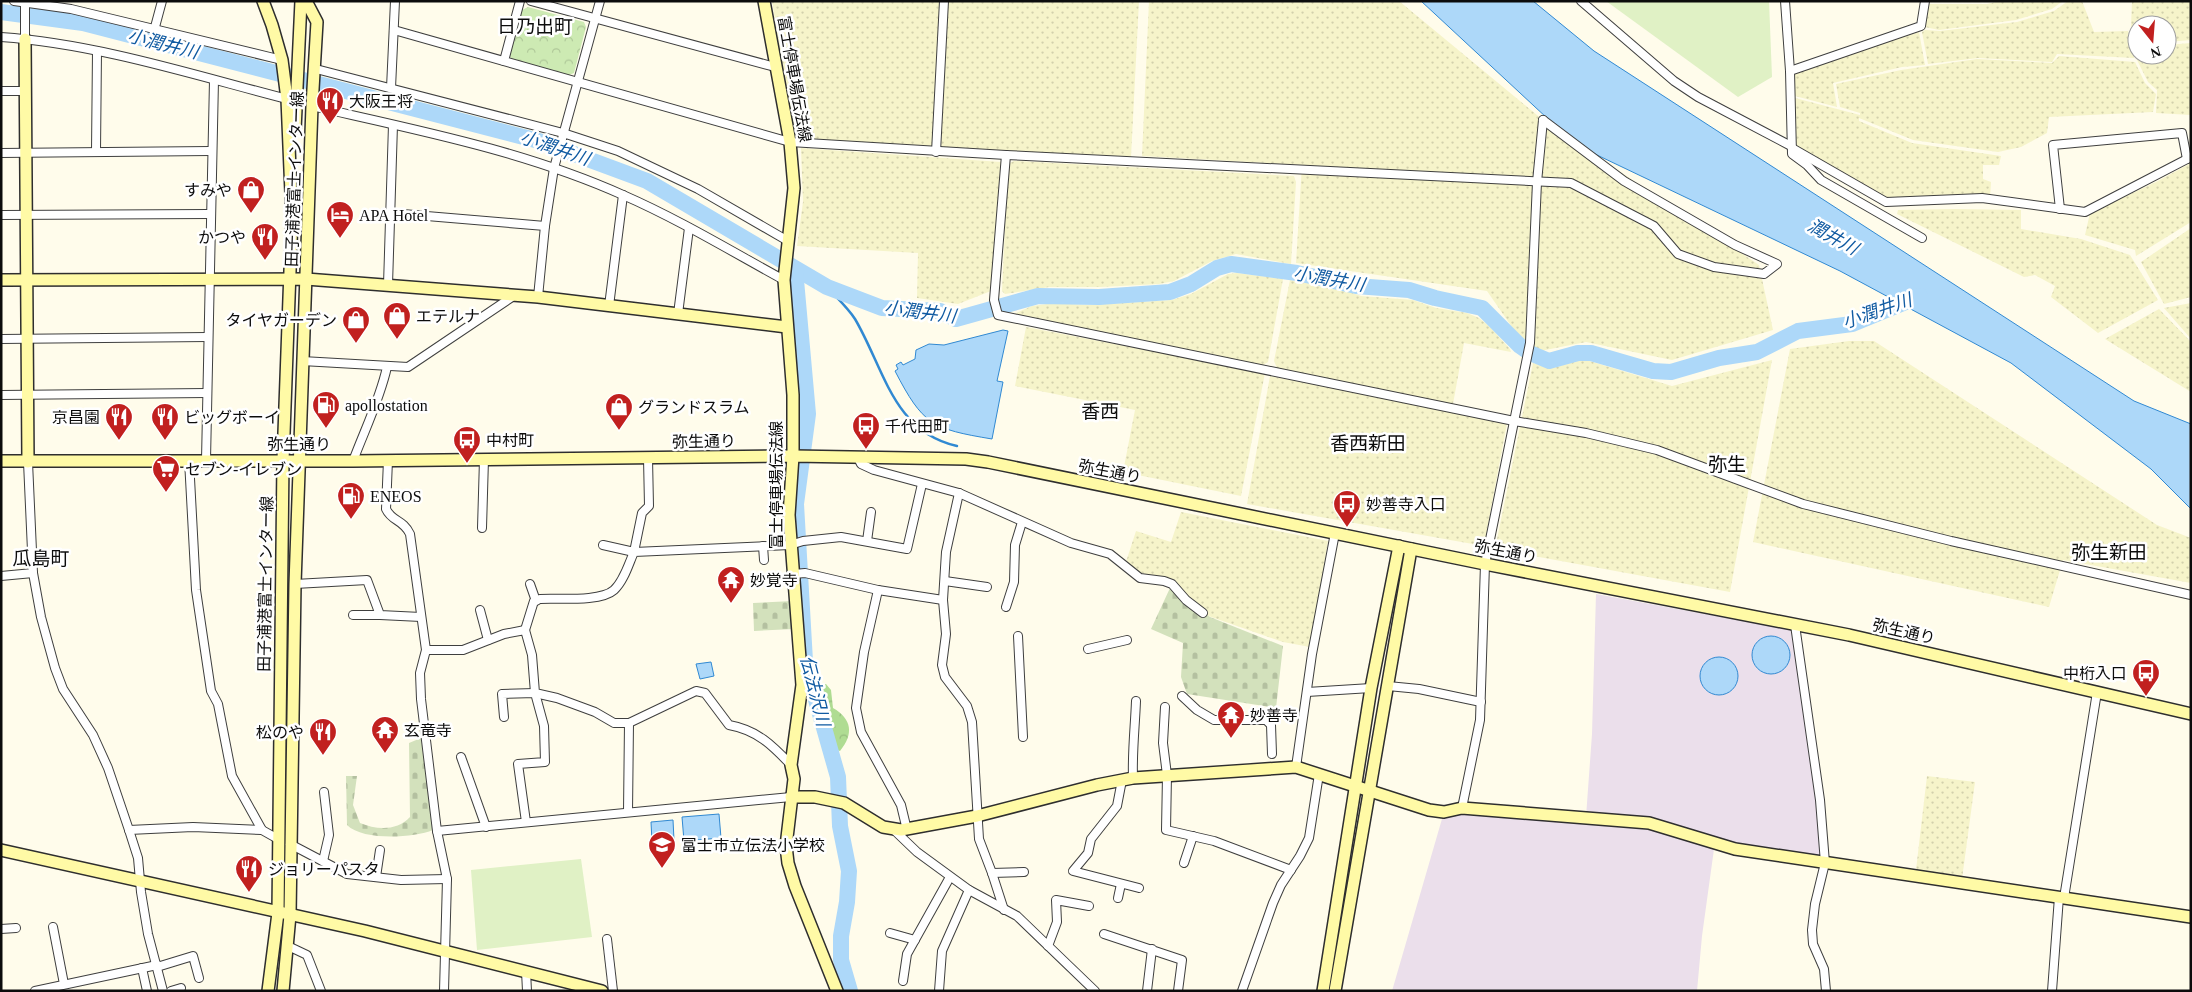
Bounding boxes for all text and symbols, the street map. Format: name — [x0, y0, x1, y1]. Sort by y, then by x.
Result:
street label: 富士停車場伝法線 — [775, 15, 814, 144]
north arrow — [2127, 15, 2177, 65]
district label: 日乃出町 — [497, 16, 573, 37]
water label: 小潤井川 — [126, 26, 202, 63]
text: N — [2149, 43, 2163, 61]
restaurant icon: 大阪王将 — [315, 86, 345, 125]
street label: 田子浦港富士インター線 — [283, 91, 306, 267]
place label: 大阪王将 — [349, 93, 413, 110]
water label: 小潤井川 — [518, 127, 594, 170]
shop icon: すみや — [236, 175, 266, 214]
place label: すみや — [184, 182, 232, 199]
hotel icon: APA Hotel — [325, 200, 355, 239]
place label: APA Hotel — [359, 207, 429, 224]
water label: 潤井川 — [1805, 215, 1863, 260]
restaurant icon: かつや — [250, 222, 280, 261]
place label: かつや — [198, 229, 246, 246]
water label: 小潤井川 — [1292, 263, 1368, 295]
water label: 小潤井川 — [1840, 289, 1916, 332]
water label: 小潤井川 — [883, 298, 959, 327]
shop icon: エテルナ — [382, 301, 412, 340]
shop icon: タイヤガーデン — [341, 305, 371, 344]
place label: エテルナ — [416, 308, 480, 325]
place label: タイヤガーデン — [225, 312, 337, 329]
fuel station icon: apollostation — [311, 390, 341, 429]
shop icon: グランドスラム — [604, 392, 634, 431]
place label: apollostation — [345, 397, 428, 415]
place label: グランドスラム — [638, 399, 750, 416]
district label: 香西 — [1081, 401, 1119, 422]
restaurant icon: 京昌園 — [104, 402, 134, 441]
restaurant icon: ビッグボーイ — [150, 402, 180, 441]
place label: 京昌園 — [52, 409, 100, 426]
place label: ビッグボーイ — [184, 409, 280, 426]
bus stop icon: 千代田町 — [851, 411, 881, 450]
place label: 千代田町 — [885, 418, 949, 435]
street label: 富士停車場伝法線 — [768, 421, 785, 549]
bus stop icon: 中村町 — [452, 425, 482, 464]
place label: 中村町 — [486, 432, 534, 449]
street label: 弥生通り — [672, 432, 736, 451]
district label: 香西新田 — [1330, 433, 1406, 454]
street label: 弥生通り — [267, 436, 331, 453]
supermarket icon: セブン-イレブン — [151, 454, 181, 493]
district label: 弥生 — [1708, 454, 1746, 475]
street label: 弥生通り — [1077, 457, 1143, 486]
place label: セブン-イレブン — [185, 461, 302, 478]
fuel station icon: ENEOS — [336, 481, 366, 520]
place label: ENEOS — [370, 488, 422, 505]
bus stop icon: 妙善寺入口 — [1332, 489, 1362, 528]
street label: 田子浦港富士インター線 — [255, 496, 276, 672]
place label: 妙善寺入口 — [1366, 496, 1446, 513]
street label: 弥生通り — [1473, 537, 1539, 566]
district label: 弥生新田 — [2071, 542, 2147, 563]
district label: 瓜島町 — [12, 548, 70, 569]
temple icon: 妙覚寺 — [716, 565, 746, 604]
place label: 妙覚寺 — [750, 572, 798, 589]
street label: 弥生通り — [1871, 616, 1937, 647]
water label: 伝法沢川 — [797, 654, 834, 730]
bus stop icon: 中桁入口 — [2131, 658, 2161, 697]
place label: 中桁入口 — [2063, 665, 2127, 682]
temple icon: 妙善寺 — [1216, 700, 1246, 739]
place label: 妙善寺 — [1250, 707, 1298, 724]
temple icon: 玄竜寺 — [370, 715, 400, 754]
restaurant icon: 松のや — [308, 717, 338, 756]
place label: 玄竜寺 — [404, 722, 452, 739]
place label: 松のや — [256, 724, 304, 741]
school or university icon: 富士市立伝法小学校 — [647, 830, 677, 869]
place label: 富士市立伝法小学校 — [681, 837, 825, 854]
restaurant icon: ジョリーパスタ — [234, 854, 264, 893]
place label: ジョリーパスタ — [268, 861, 380, 878]

